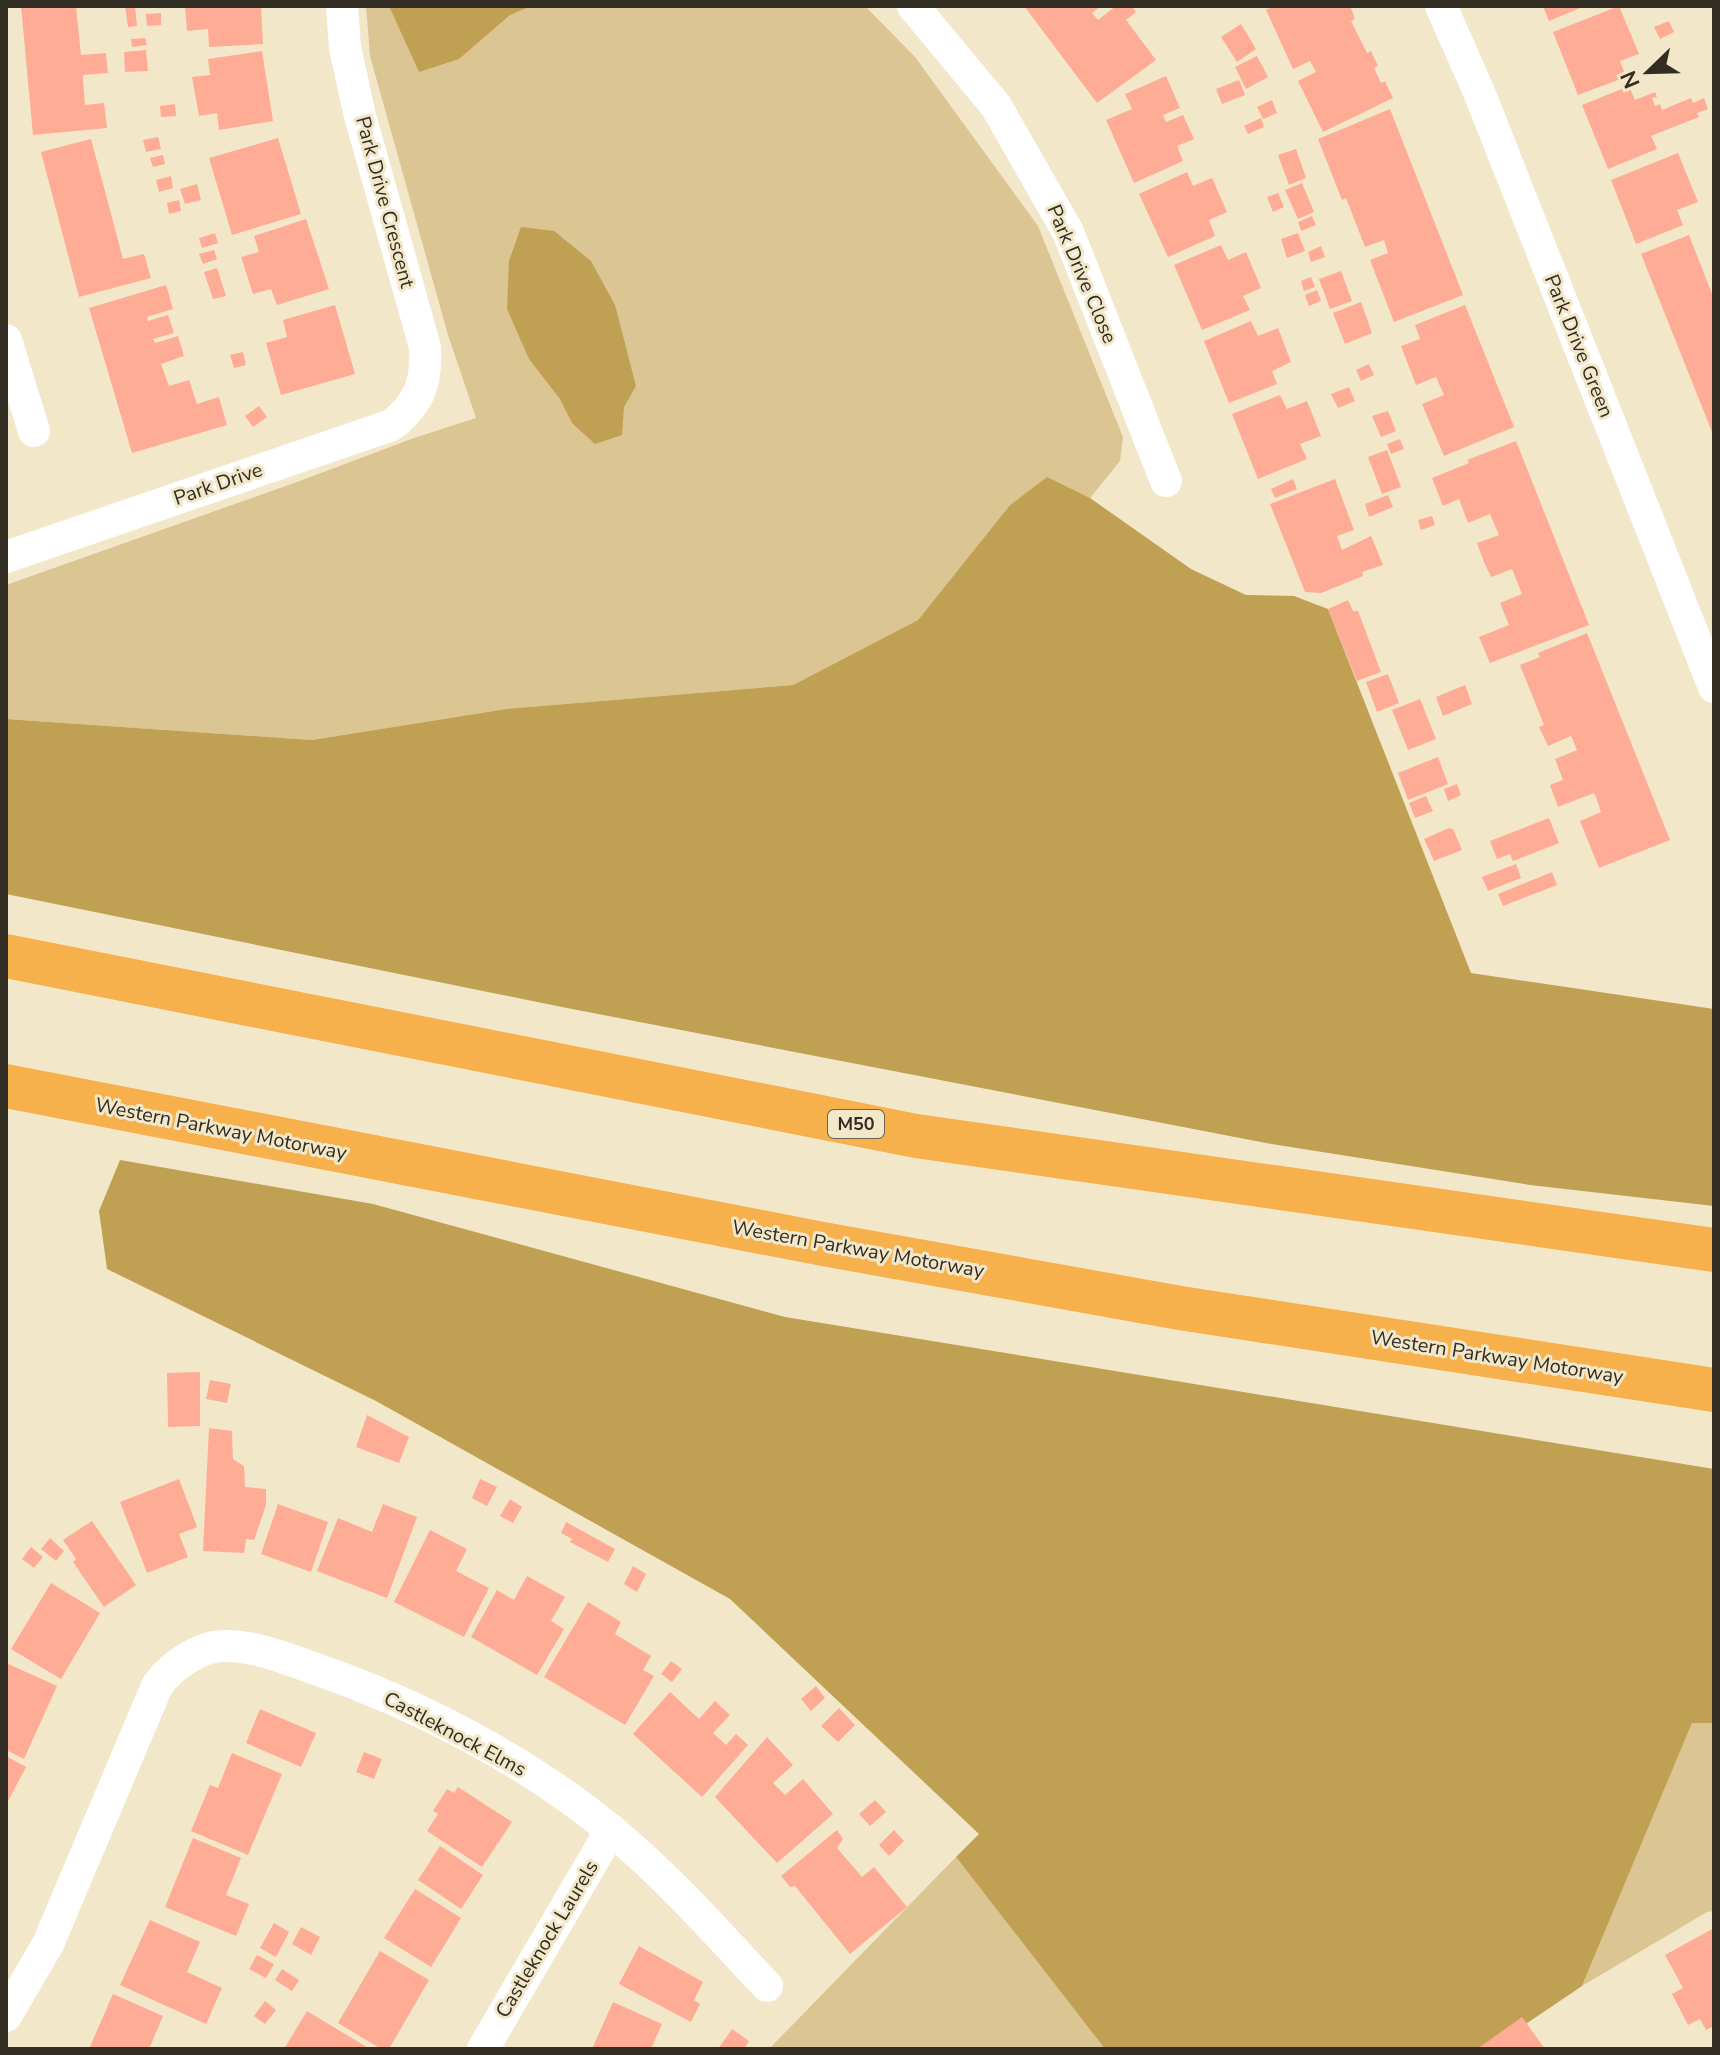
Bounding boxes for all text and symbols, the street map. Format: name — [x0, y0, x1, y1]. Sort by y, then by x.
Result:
north arrow — [1608, 32, 1688, 112]
text: N — [1613, 66, 1648, 93]
street label: Park Drive Crescent — [349, 113, 421, 292]
street label: Park Drive Close — [1041, 200, 1123, 348]
street label: Park Drive Green — [1538, 271, 1620, 421]
street label: Park Drive — [170, 456, 266, 512]
street label: Western Parkway Motorway — [93, 1091, 350, 1167]
road number: M50 — [828, 1110, 884, 1138]
street label: Western Parkway Motorway — [730, 1214, 987, 1285]
street label: Western Parkway Motorway — [1369, 1324, 1626, 1390]
street label: Castleknock Elms — [379, 1685, 531, 1783]
street label: Castleknock Laurels — [489, 1855, 605, 2023]

